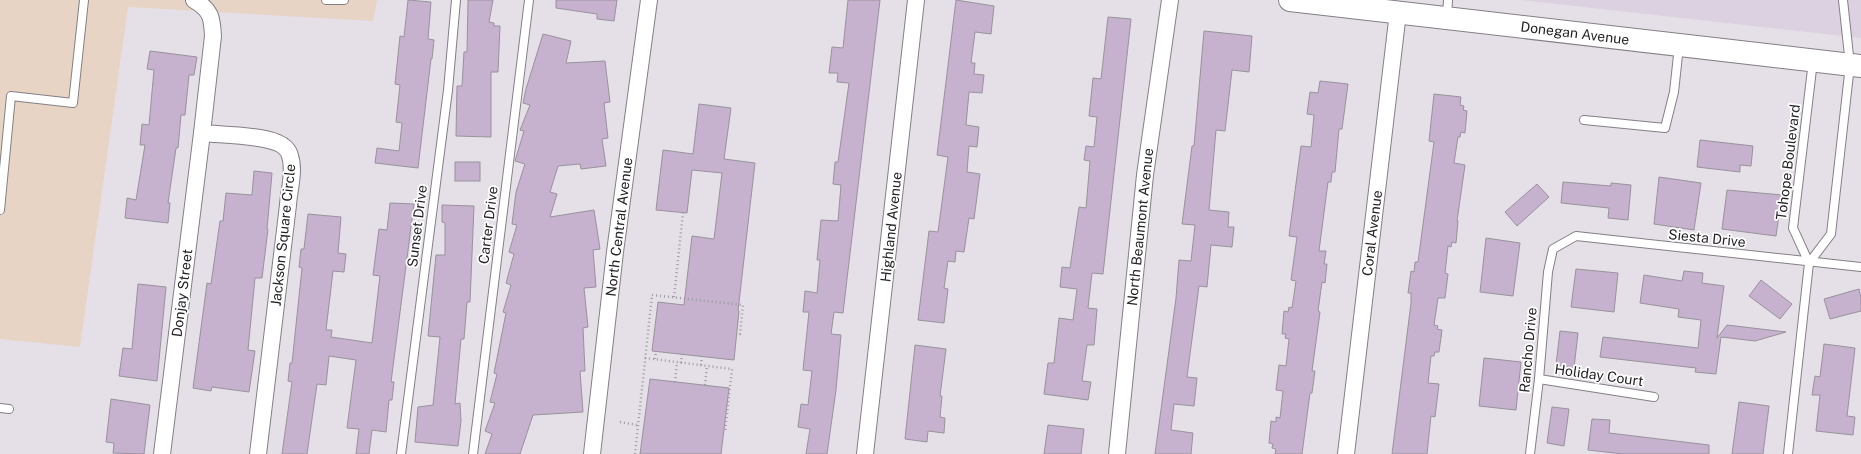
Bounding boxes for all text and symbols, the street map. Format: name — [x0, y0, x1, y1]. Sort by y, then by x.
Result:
street label: Donegan Avenue — [1520, 18, 1630, 48]
street label: Tohope Boulevard — [1773, 103, 1803, 221]
street label: North Beaumont Avenue — [1124, 147, 1156, 307]
street label: North Central Avenue — [603, 156, 635, 297]
street label: Jackson Square Circle — [268, 163, 298, 307]
street label: Highland Avenue — [877, 171, 905, 283]
street label: Sunset Drive — [404, 184, 430, 268]
street label: Carter Drive — [475, 185, 501, 265]
street label: Coral Avenue — [1359, 189, 1385, 277]
street label: Siesta Drive — [1668, 226, 1747, 250]
street label: Donjay Street — [169, 248, 195, 338]
street label: Rancho Drive — [1516, 307, 1540, 393]
street label: Holiday Court — [1554, 361, 1644, 389]

